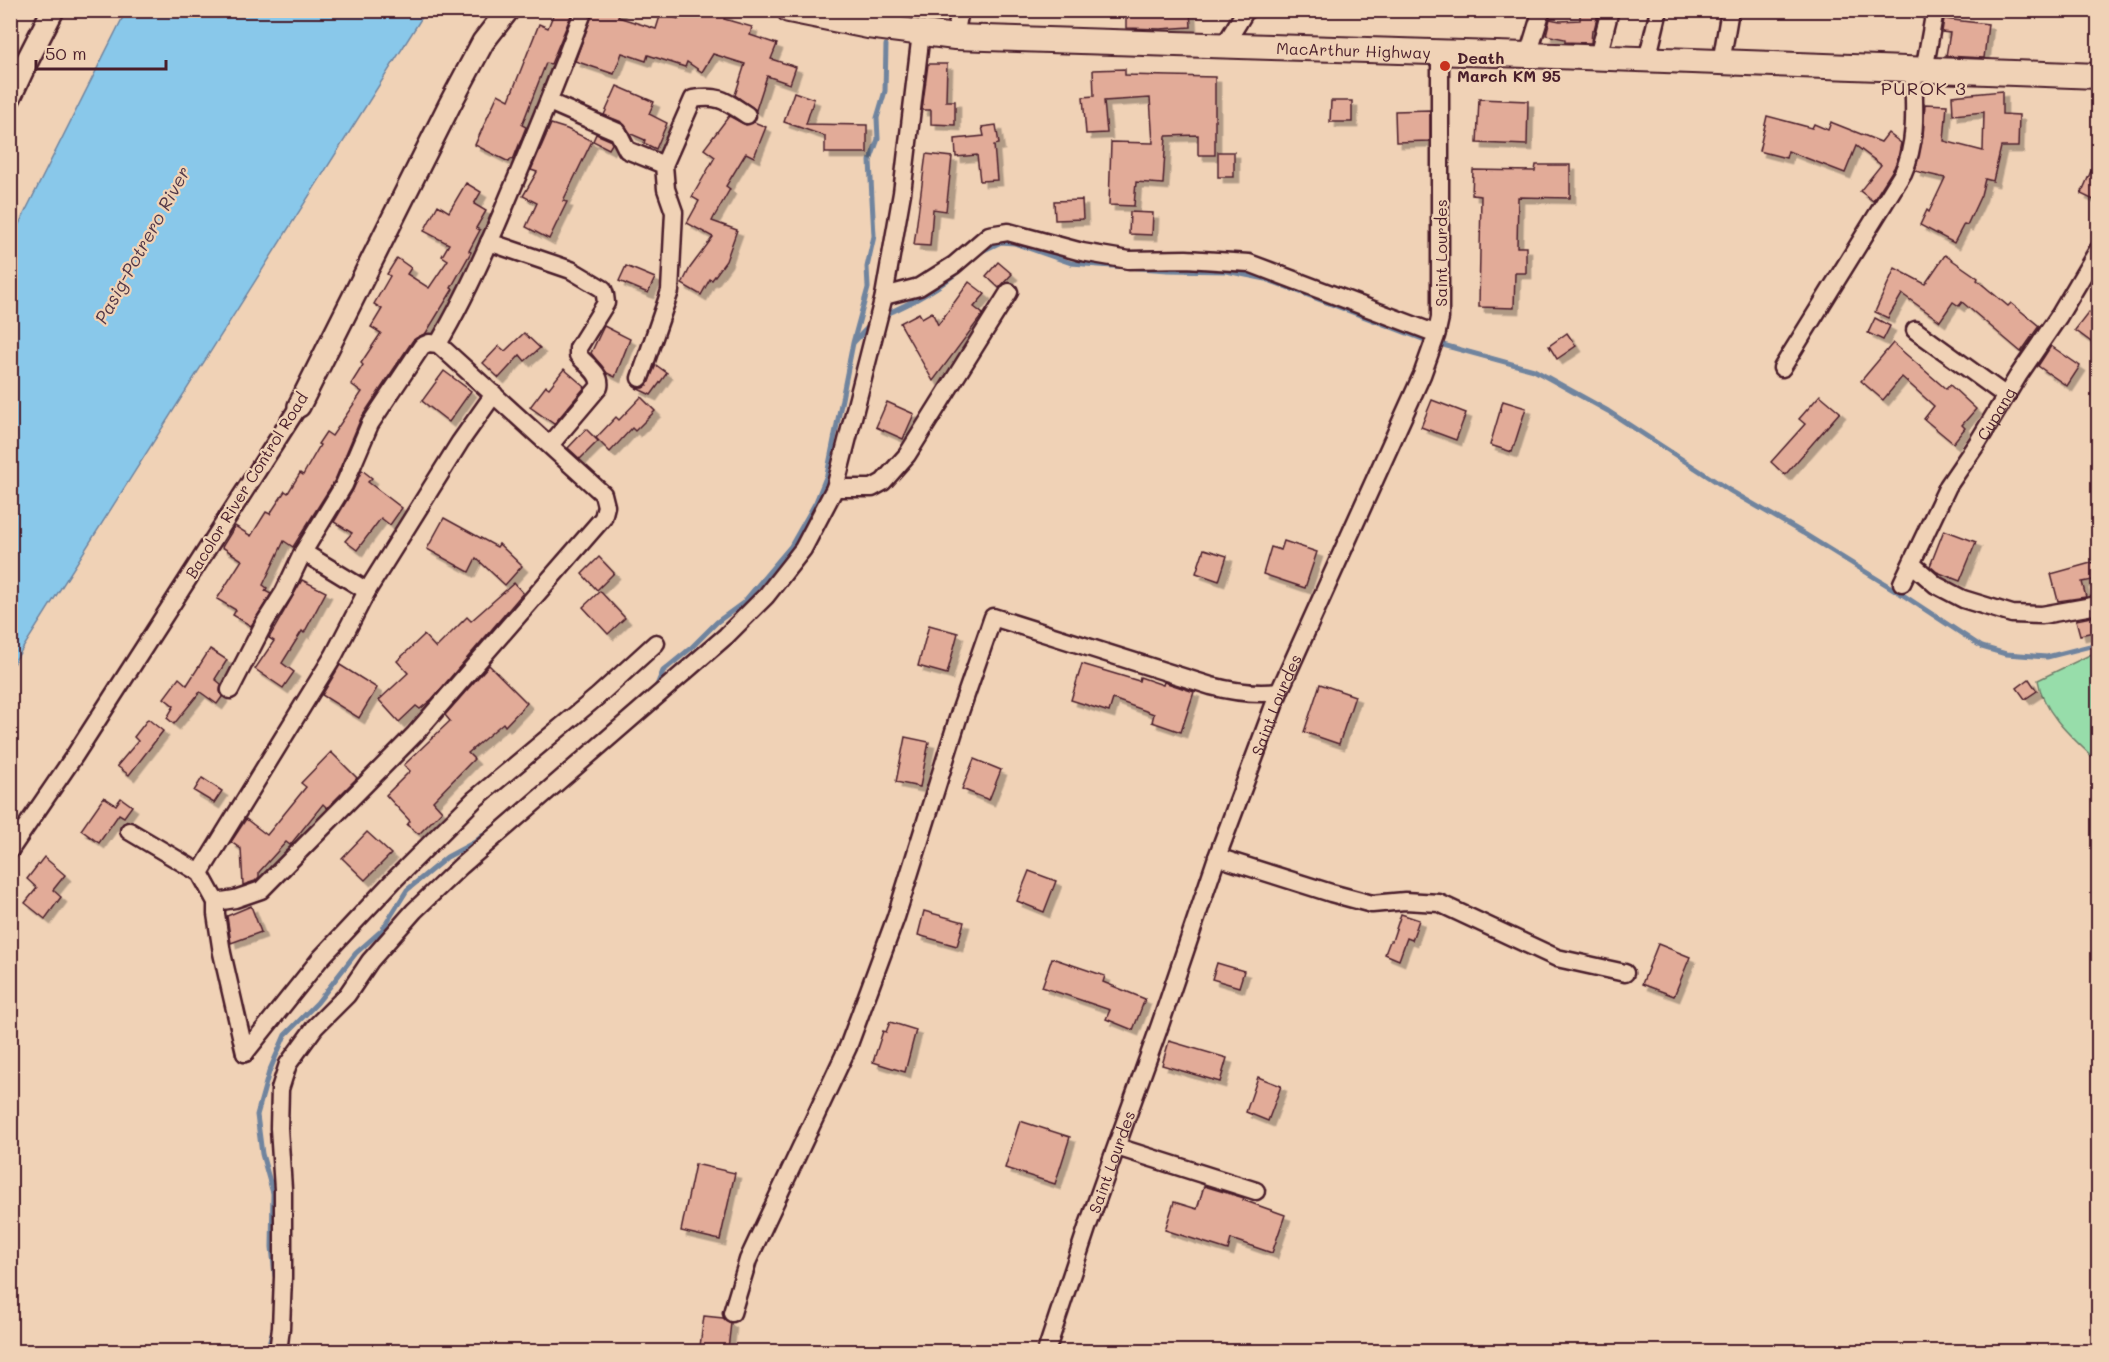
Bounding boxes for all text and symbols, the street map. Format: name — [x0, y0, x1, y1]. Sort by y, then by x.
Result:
scale bar — [36, 33, 166, 71]
street label: MacArthur Highway — [1276, 37, 1431, 62]
text: 50 m — [45, 41, 87, 65]
place label: Death March KM 95 — [1457, 47, 1561, 86]
marker: Death March KM 95 — [1438, 59, 1452, 73]
district label: PUROK 3 — [1881, 76, 1967, 100]
water label: Pasig-Potrero River — [89, 162, 195, 328]
street label: Saint Lourdes — [1430, 199, 1451, 307]
street label: Cupang — [1971, 383, 2019, 444]
street label: Bacolor River Control Road — [180, 388, 312, 582]
street label: Saint Lourdes — [1246, 651, 1305, 758]
street label: Saint Lourdes — [1083, 1108, 1139, 1216]

